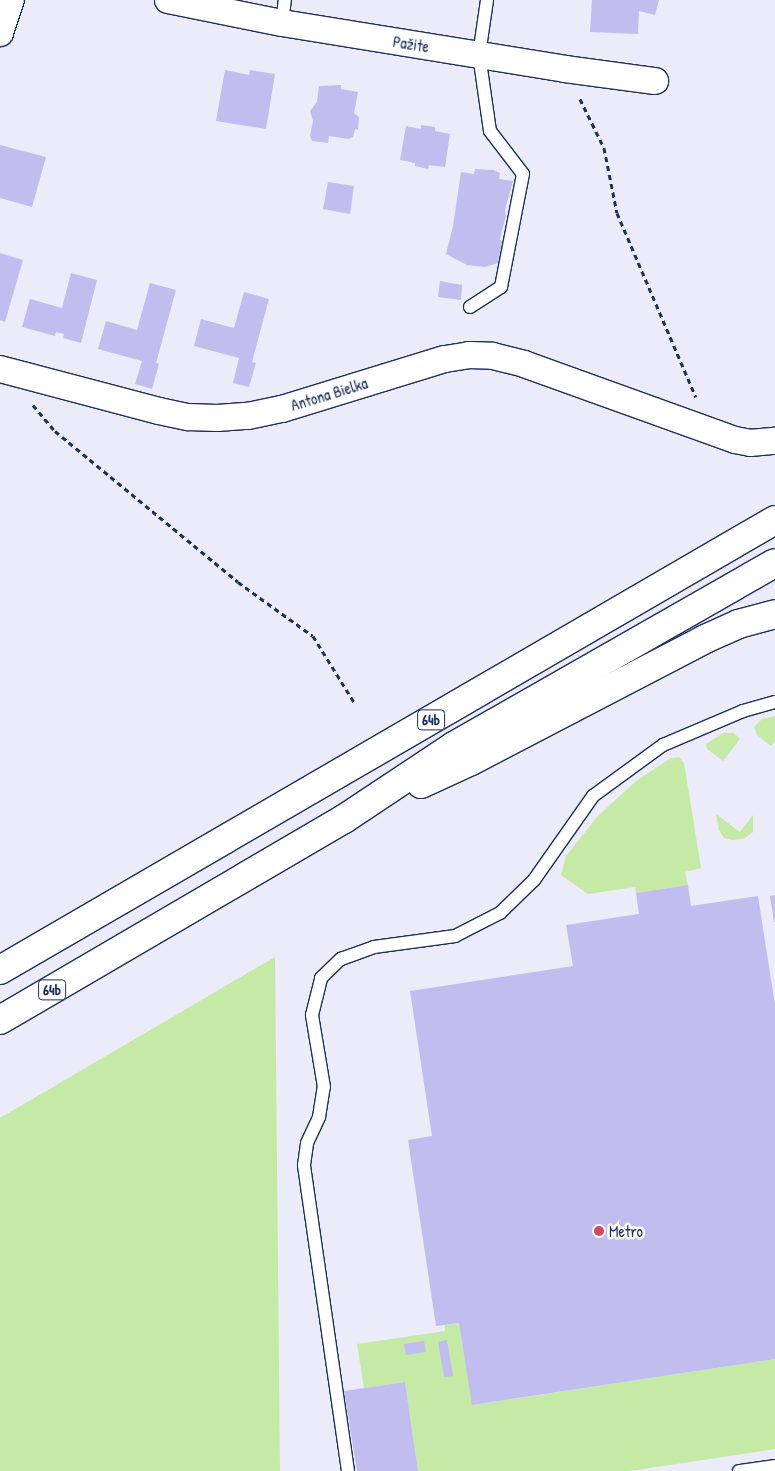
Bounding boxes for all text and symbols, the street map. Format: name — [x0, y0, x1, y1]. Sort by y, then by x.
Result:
street label: Pažite — [392, 32, 430, 56]
street label: Antona Bielka — [288, 373, 370, 415]
road number: 64b — [416, 708, 446, 732]
road number: 64b — [37, 978, 67, 1002]
place label: Metro — [609, 1221, 643, 1241]
marker: Metro — [593, 1225, 605, 1237]

